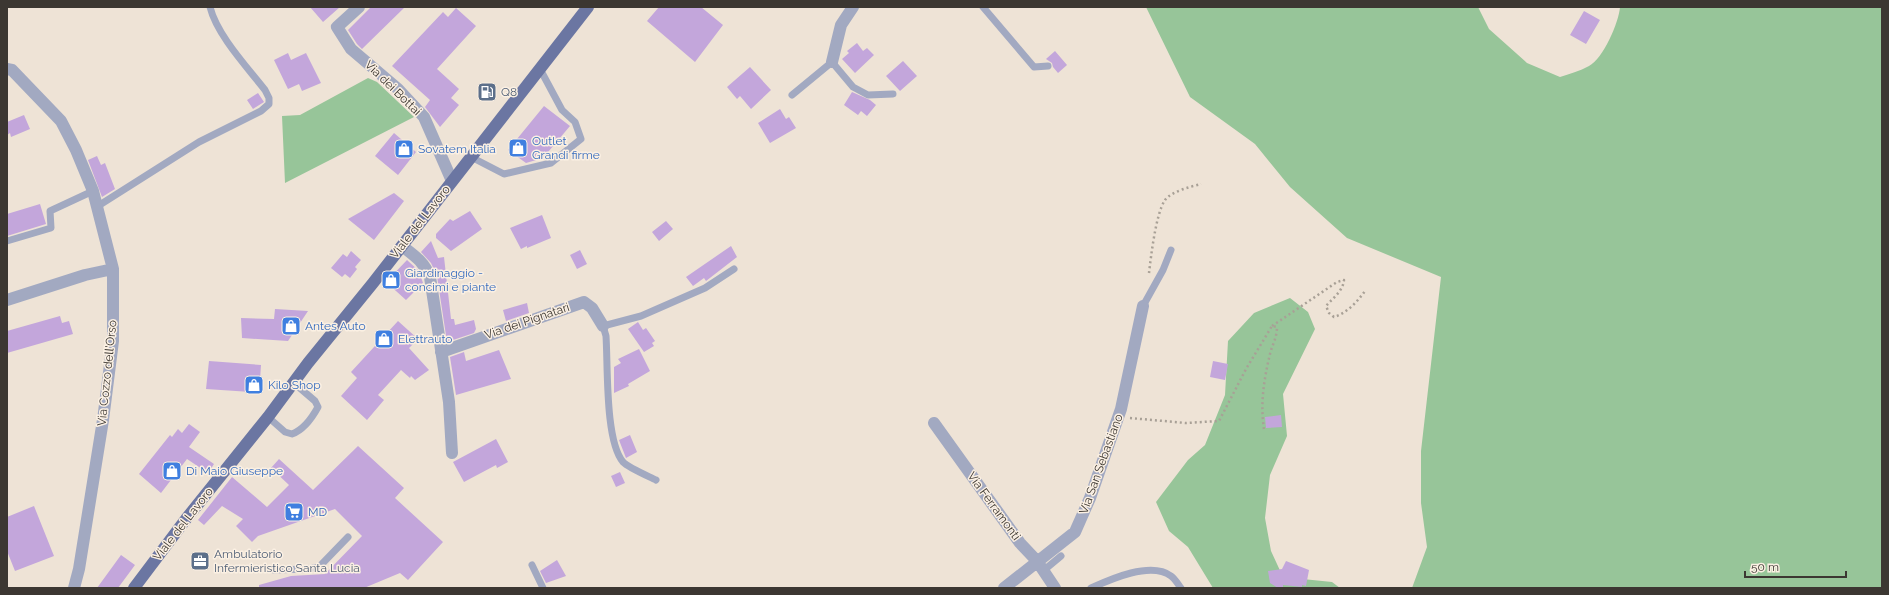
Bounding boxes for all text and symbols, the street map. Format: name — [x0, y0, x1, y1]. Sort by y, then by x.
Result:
street label: Via dei Bottai — [362, 58, 424, 118]
fuel station icon: Q8 — [476, 81, 498, 103]
place label: Q8 — [501, 85, 517, 99]
place label: Outlet Grandi firme — [532, 134, 600, 162]
shop icon: Outlet Grandi firme — [507, 137, 529, 159]
shop icon: Sovatem Italia — [393, 138, 415, 160]
place label: Sovatem Italia — [418, 142, 496, 156]
street label: Viale del Lavoro — [387, 183, 453, 261]
place label: Giardinaggio - concimi e piante — [405, 266, 496, 294]
shop icon: Giardinaggio - concimi e piante — [380, 269, 402, 291]
street label: Via dei Pignatari — [483, 300, 571, 342]
shop icon: Antes Auto — [280, 315, 302, 337]
street label: Via Cozzo dell'Orso — [94, 319, 120, 427]
place label: Antes Auto — [305, 319, 366, 333]
shop icon: Elettrauto — [373, 328, 395, 350]
place label: Elettrauto — [398, 332, 453, 346]
shop icon: Kilo Shop — [243, 374, 265, 396]
place label: Kilo Shop — [268, 378, 321, 392]
street label: Via San Sebastiano — [1076, 412, 1126, 516]
shop icon: Di Maio Giuseppe — [161, 460, 183, 482]
place label: Di Maio Giuseppe — [186, 464, 283, 478]
street label: Via Ferramonti — [965, 469, 1023, 543]
street label: Viale del Lavoro — [150, 485, 216, 563]
supermarket icon: MD — [283, 501, 305, 523]
place label: MD — [308, 505, 328, 519]
place label: Ambulatorio Infermieristico Santa Lucia — [214, 547, 360, 575]
office icon: Ambulatorio Infermieristico Santa Lucia — [189, 550, 211, 572]
scale bar — [1745, 553, 1846, 579]
text: 50 m — [1751, 560, 1779, 574]

